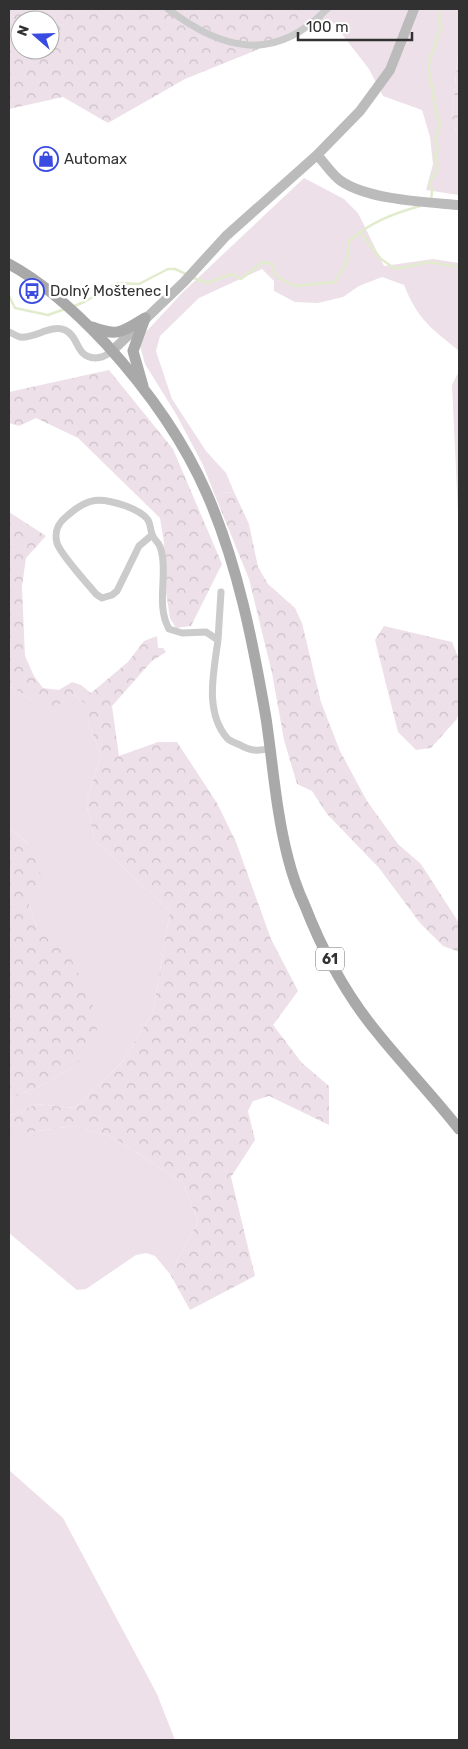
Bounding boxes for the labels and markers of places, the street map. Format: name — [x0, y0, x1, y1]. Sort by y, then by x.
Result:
shop icon: Automax — [33, 146, 59, 172]
place label: Automax — [64, 150, 127, 168]
bus stop icon: Dolný Moštenec I — [19, 278, 45, 304]
place label: Dolný Moštenec I — [50, 282, 169, 300]

